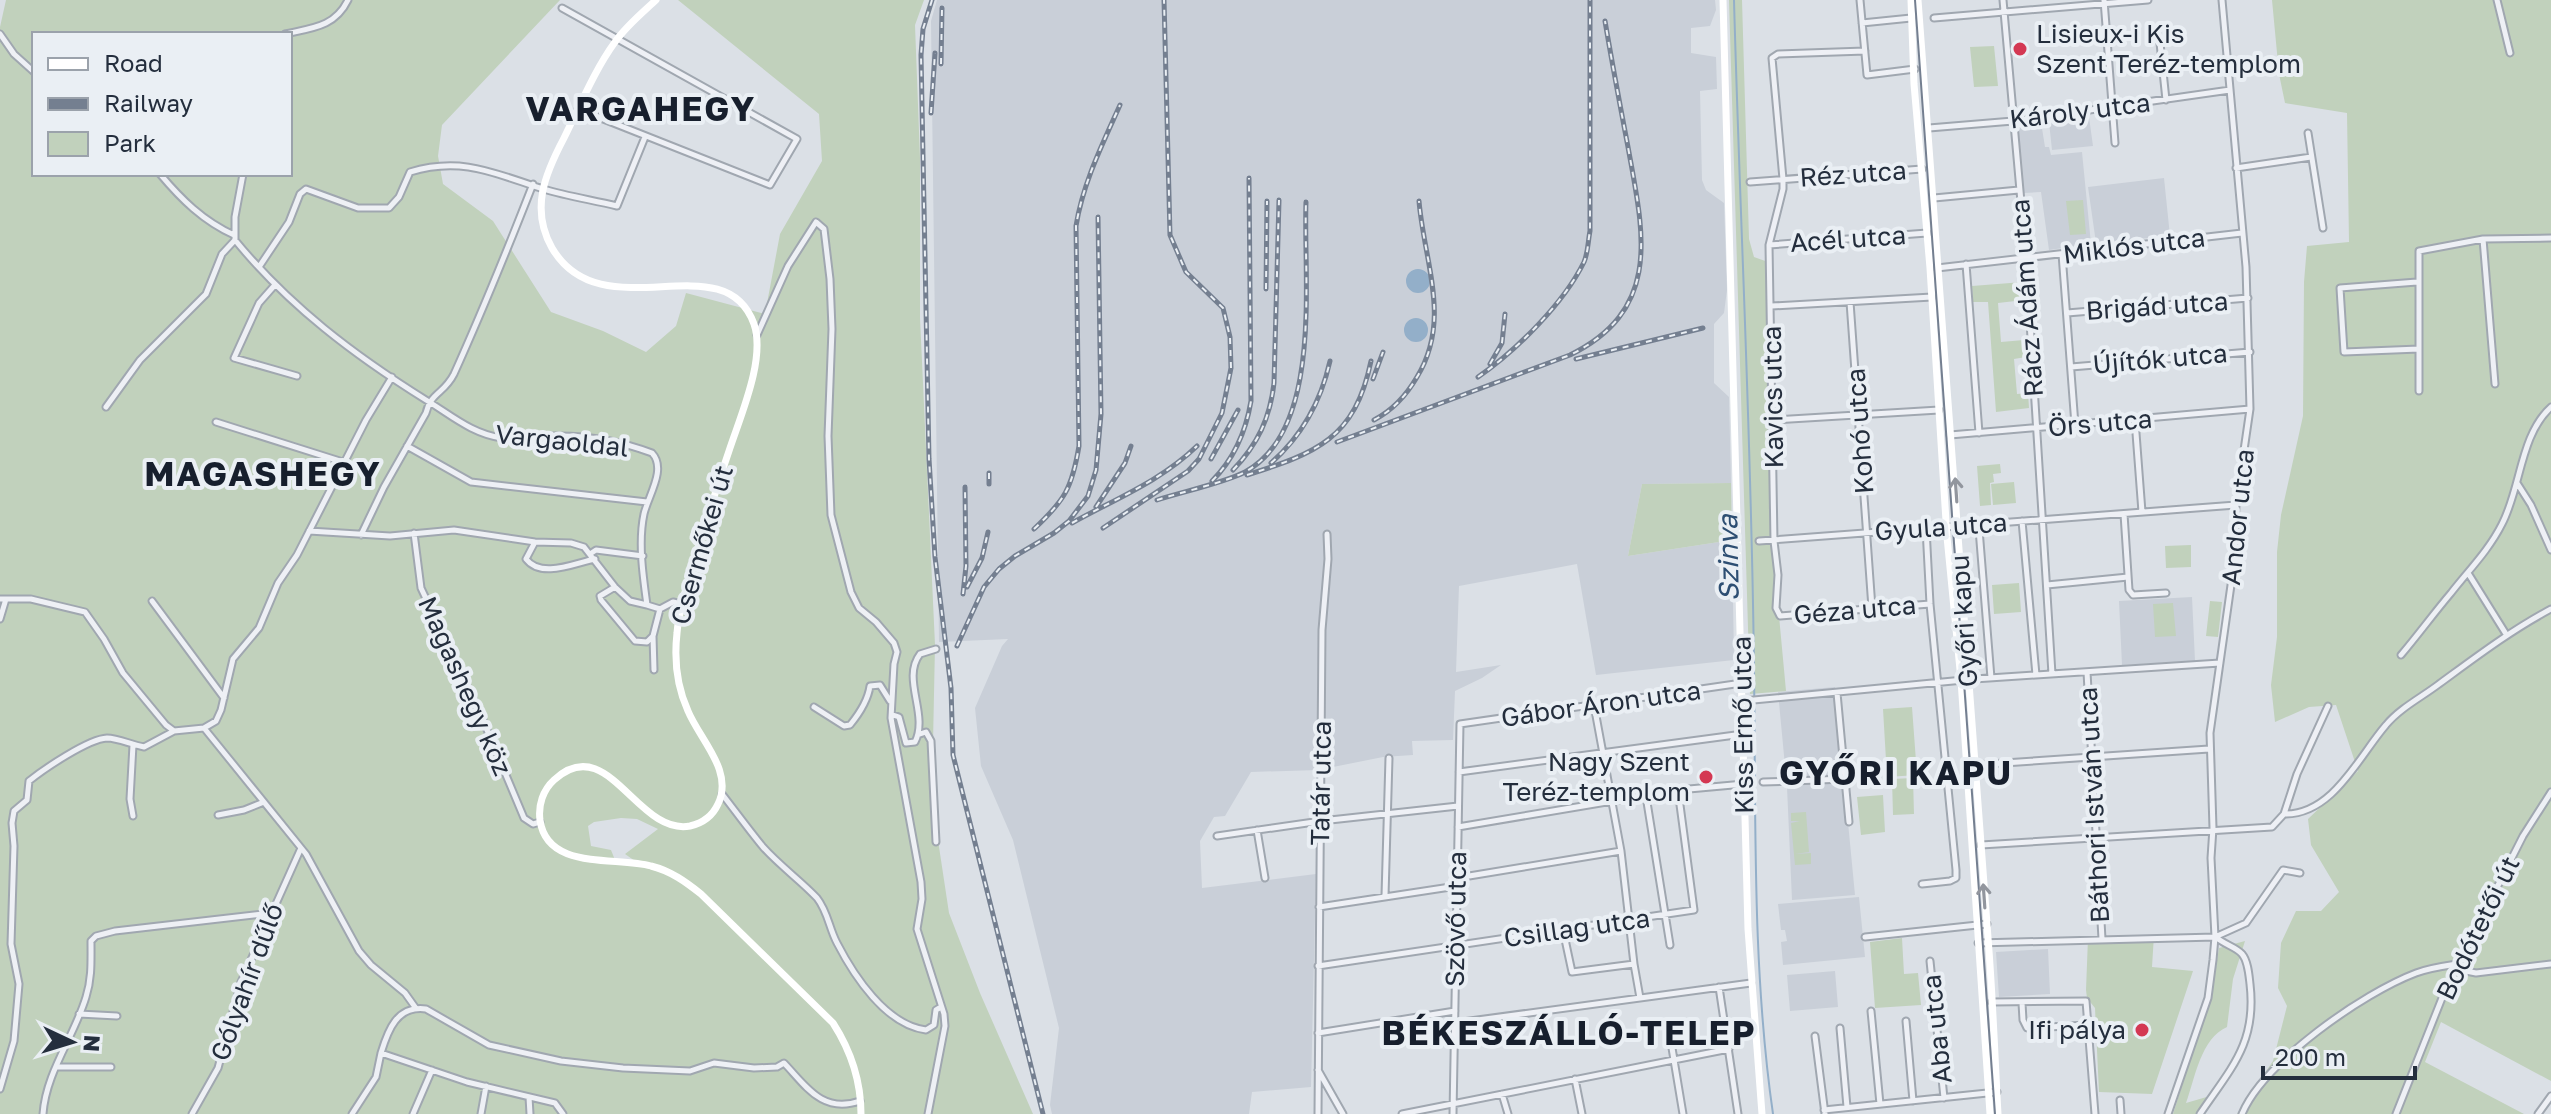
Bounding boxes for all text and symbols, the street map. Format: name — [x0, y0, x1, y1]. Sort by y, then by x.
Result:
place label: Lisieux-i Kis Szent Teréz-templom — [2036, 18, 2301, 79]
legend — [32, 32, 292, 176]
marker: Lisieux-i Kis Szent Teréz-templom — [2011, 40, 2029, 58]
text: Road — [104, 48, 163, 77]
street label: Károly utca — [2008, 86, 2152, 135]
text: Railway — [104, 88, 193, 117]
district label: VARGAHEGY — [526, 88, 756, 128]
text: Park — [104, 128, 156, 157]
street label: Réz utca — [1798, 154, 1908, 193]
street label: Rácz Ádám utca — [2004, 198, 2049, 398]
street label: Acél utca — [1789, 219, 1907, 258]
street label: Miklós utca — [2061, 221, 2207, 270]
street label: Brigád utca — [2085, 285, 2229, 326]
street label: Kavics utca — [1756, 325, 1789, 469]
street label: Újítók utca — [2091, 337, 2229, 380]
street label: Kohó utca — [1840, 367, 1879, 495]
street label: Örs utca — [2046, 403, 2153, 443]
street label: Vargaoldal — [494, 418, 630, 463]
street label: Andor utca — [2215, 447, 2260, 587]
district label: MAGASHEGY — [144, 453, 382, 493]
street label: Csermőkei út — [664, 462, 739, 628]
one-way arrow — [1948, 477, 1963, 504]
street label: Gyula utca — [1873, 506, 2008, 547]
water label: Szinva — [1710, 513, 1745, 602]
street label: Győri kapu — [1943, 554, 1984, 688]
street label: Géza utca — [1792, 589, 1918, 630]
street label: Magashegy köz — [412, 591, 519, 780]
street label: Kiss Ernő utca — [1725, 636, 1760, 814]
street label: Gábor Áron utca — [1499, 674, 1703, 733]
street label: Báthori István utca — [2072, 686, 2115, 924]
street label: Tatár utca — [1304, 720, 1337, 846]
place label: Nagy Szent Teréz-templom — [1502, 746, 1690, 807]
district label: GYŐRI KAPU — [1779, 752, 2013, 792]
marker: Nagy Szent Teréz-templom — [1697, 768, 1715, 786]
street label: Szövő utca — [1439, 851, 1472, 987]
street label: Bodótetői út — [2429, 851, 2526, 1005]
one-way arrow — [1977, 884, 1992, 910]
street label: Gólyahír dűlő — [204, 899, 289, 1065]
street label: Csillag utca — [1502, 902, 1652, 953]
street label: Aba utca — [1915, 973, 1958, 1085]
north arrow — [32, 1002, 112, 1082]
district label: BÉKESZÁLLÓ-TELEP — [1381, 1012, 1757, 1052]
place label: Ifi pálya — [2028, 1014, 2126, 1045]
marker: Ifi pálya — [2133, 1021, 2151, 1039]
scale bar — [2263, 1030, 2415, 1080]
text: N — [78, 1034, 107, 1053]
text: 200 m — [2275, 1042, 2346, 1071]

